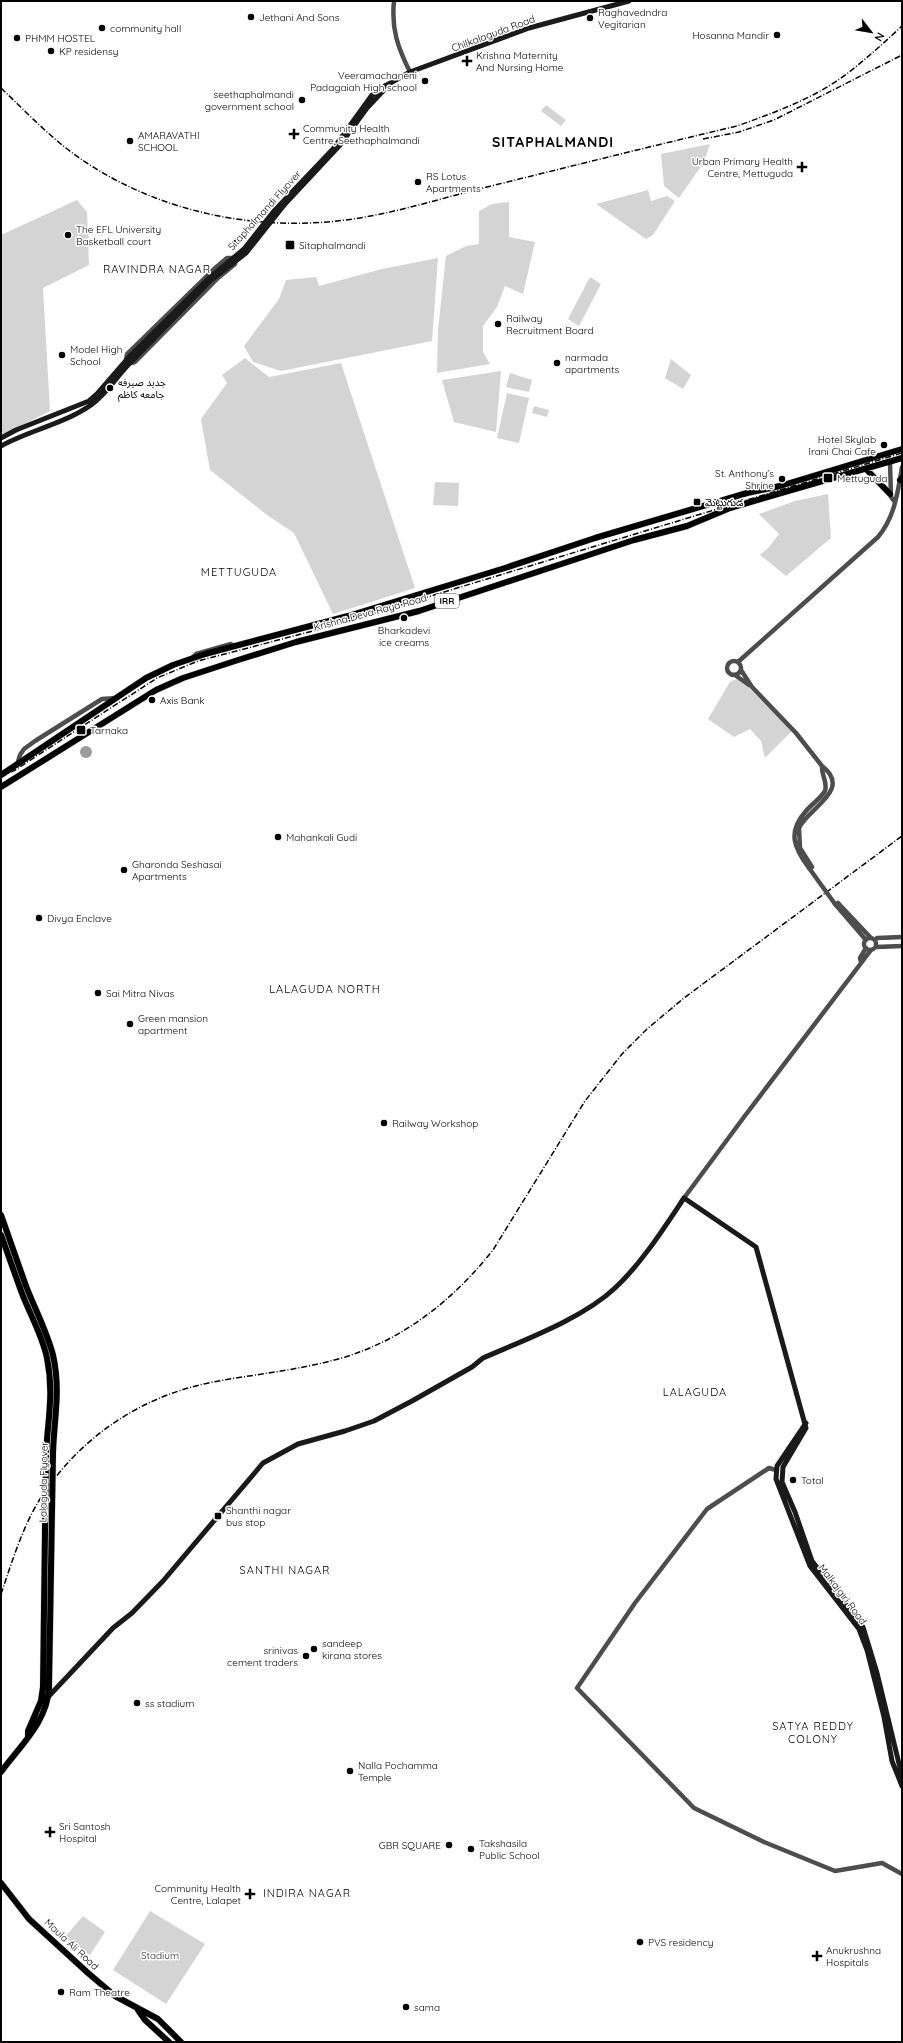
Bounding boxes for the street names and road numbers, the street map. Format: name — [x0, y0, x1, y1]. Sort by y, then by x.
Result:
street label: Chilkalaguda Road — [450, 12, 537, 55]
street label: Sitaphalmandi Flyover — [225, 167, 304, 253]
street label: Krishna Deva Raya Road — [312, 591, 428, 634]
road number: IRR — [435, 594, 459, 608]
street label: Lalaguda Flyover — [36, 1441, 51, 1522]
street label: Malkajgiri Road — [816, 1561, 870, 1627]
street label: Maula Ali Road — [42, 1916, 101, 1973]

